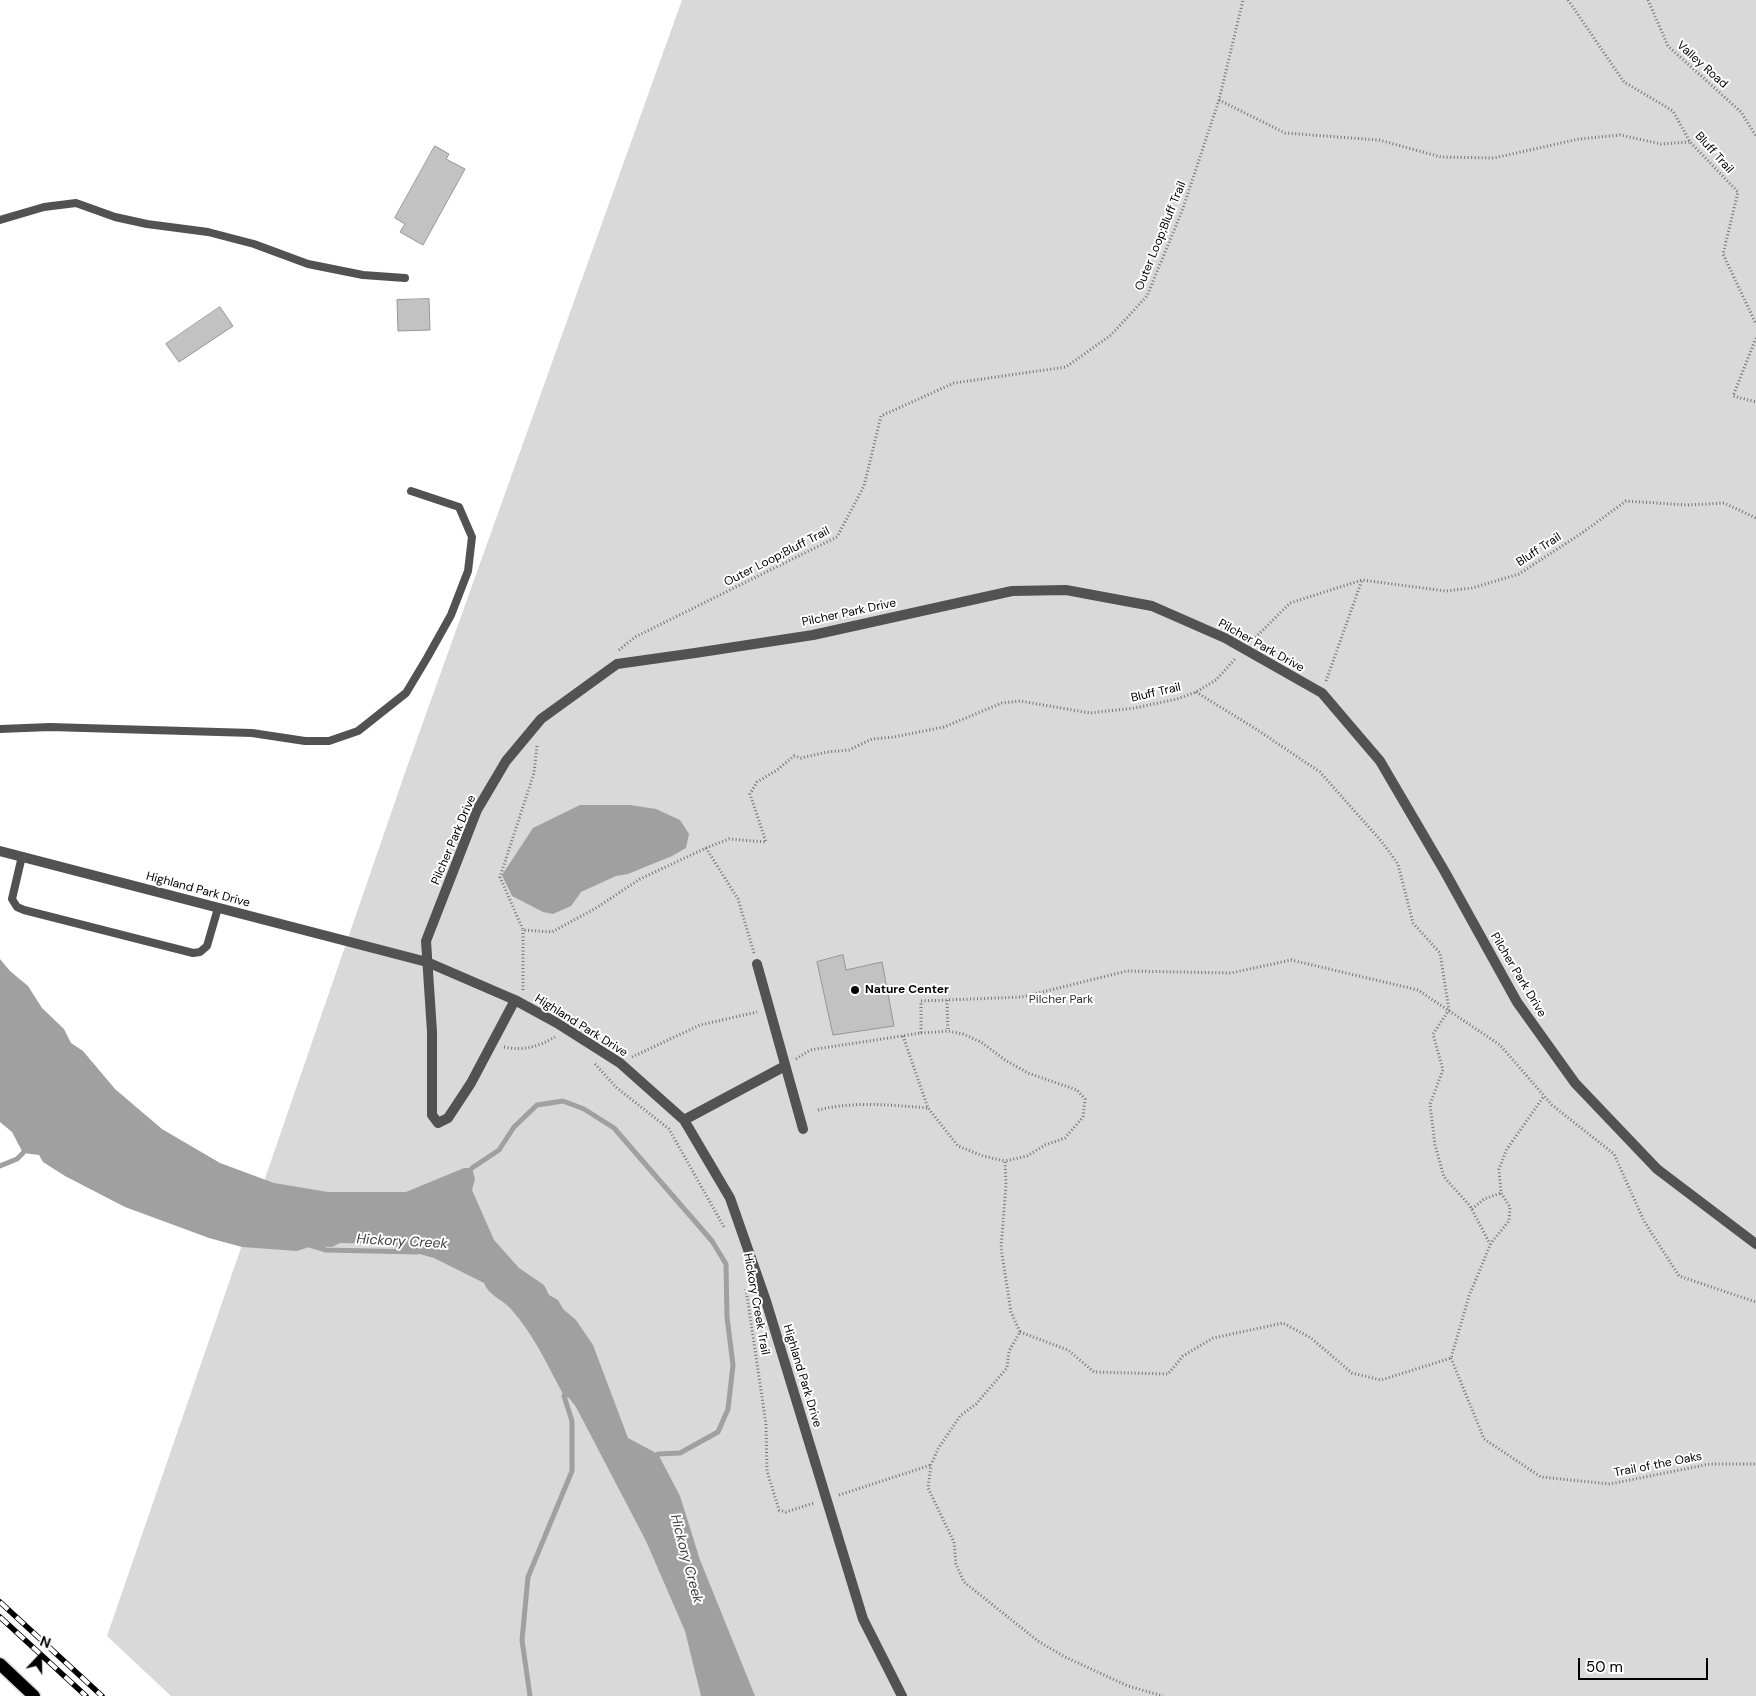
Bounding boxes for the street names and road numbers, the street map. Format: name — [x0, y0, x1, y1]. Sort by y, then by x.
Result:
street label: Valley Road — [1674, 38, 1730, 92]
street label: Bluff Trail — [1692, 129, 1736, 177]
street label: Outer Loop;Bluff Trail — [1133, 179, 1189, 293]
street label: Outer Loop;Bluff Trail — [722, 524, 832, 590]
street label: Bluff Trail — [1514, 530, 1564, 570]
street label: Pilcher Park Drive — [801, 596, 897, 630]
street label: Pilcher Park Drive — [1216, 616, 1306, 676]
street label: Bluff Trail — [1130, 680, 1182, 706]
street label: Pilcher Park Drive — [429, 793, 479, 887]
street label: Highland Park Drive — [145, 869, 251, 911]
street label: Pilcher Park Drive — [1487, 930, 1549, 1020]
street label: Highland Park Drive — [532, 992, 630, 1060]
street label: Hickory Creek Trail — [740, 1252, 772, 1356]
street label: Highland Park Drive — [780, 1323, 824, 1429]
street label: Trail of the Oaks — [1613, 1449, 1703, 1481]

